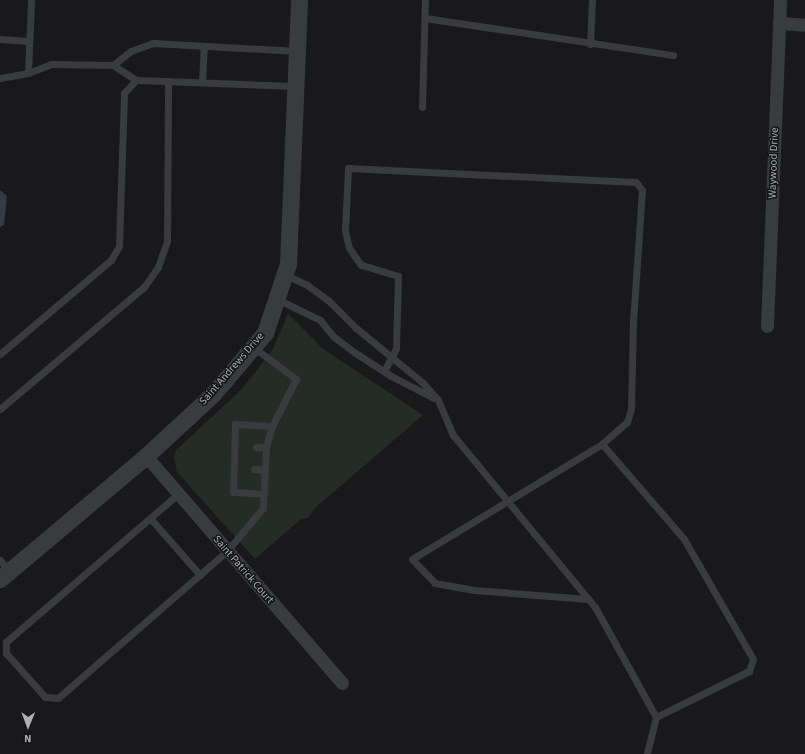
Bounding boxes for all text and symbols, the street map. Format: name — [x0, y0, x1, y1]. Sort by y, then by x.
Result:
street label: Waywood Drive — [766, 127, 782, 199]
street label: Saint Andrews Drive — [197, 330, 267, 408]
street label: Saint Patrick Court — [210, 533, 276, 607]
north arrow — [8, 706, 48, 746]
text: N — [24, 731, 32, 746]

